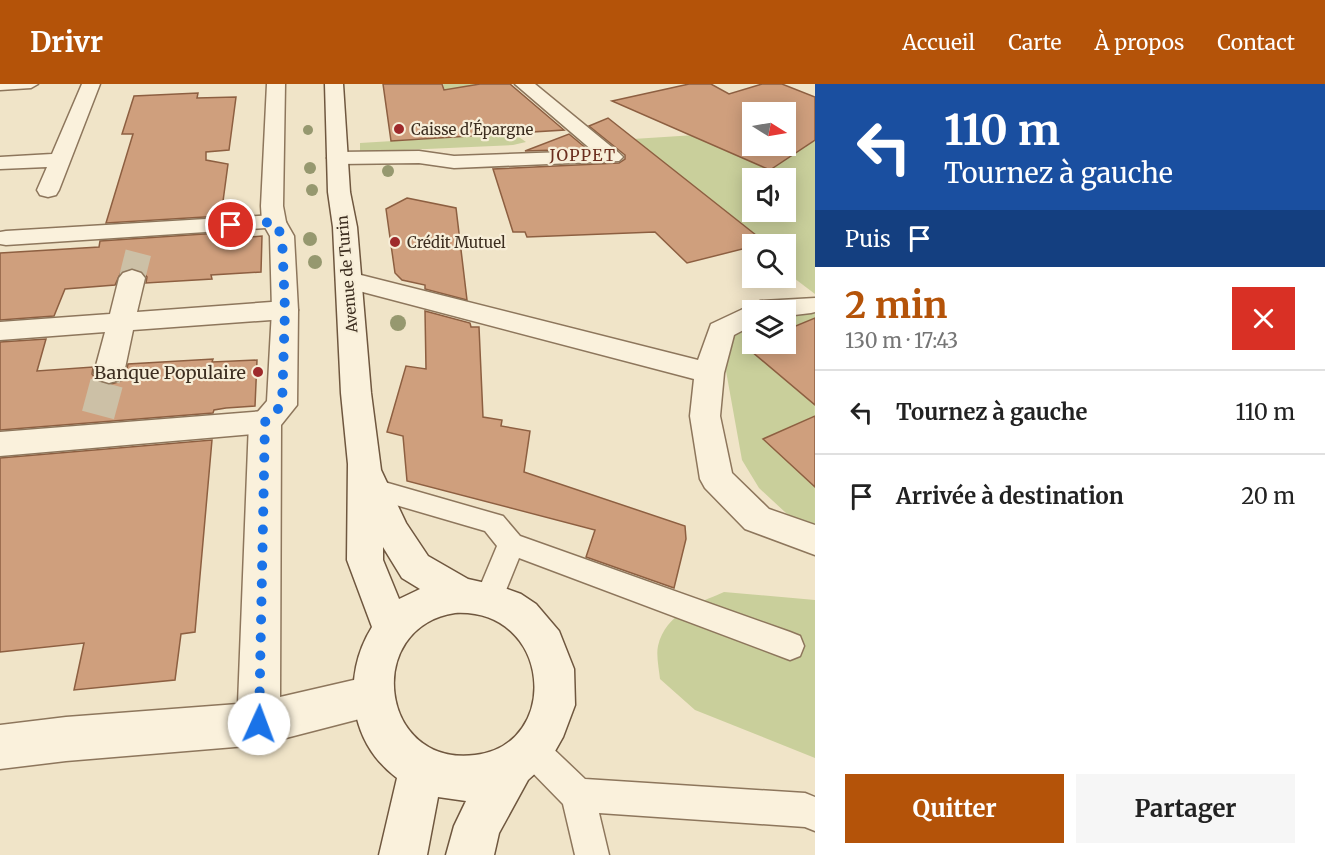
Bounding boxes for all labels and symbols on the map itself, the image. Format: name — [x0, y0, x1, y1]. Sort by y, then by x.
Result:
north arrow — [742, 102, 796, 156]
place label: Caisse d'Épargne — [411, 119, 534, 139]
marker: Caisse d'Épargne — [392, 122, 406, 136]
district label: JOPPET — [548, 145, 617, 165]
pin — [205, 199, 256, 250]
street label: Avenue de Turin — [332, 214, 362, 335]
place label: Crédit Mutuel — [407, 233, 506, 252]
marker: Crédit Mutuel — [388, 235, 402, 249]
place label: Banque Populaire — [94, 361, 246, 384]
marker: Banque Populaire — [251, 365, 265, 379]
position arrow — [227, 692, 291, 756]

